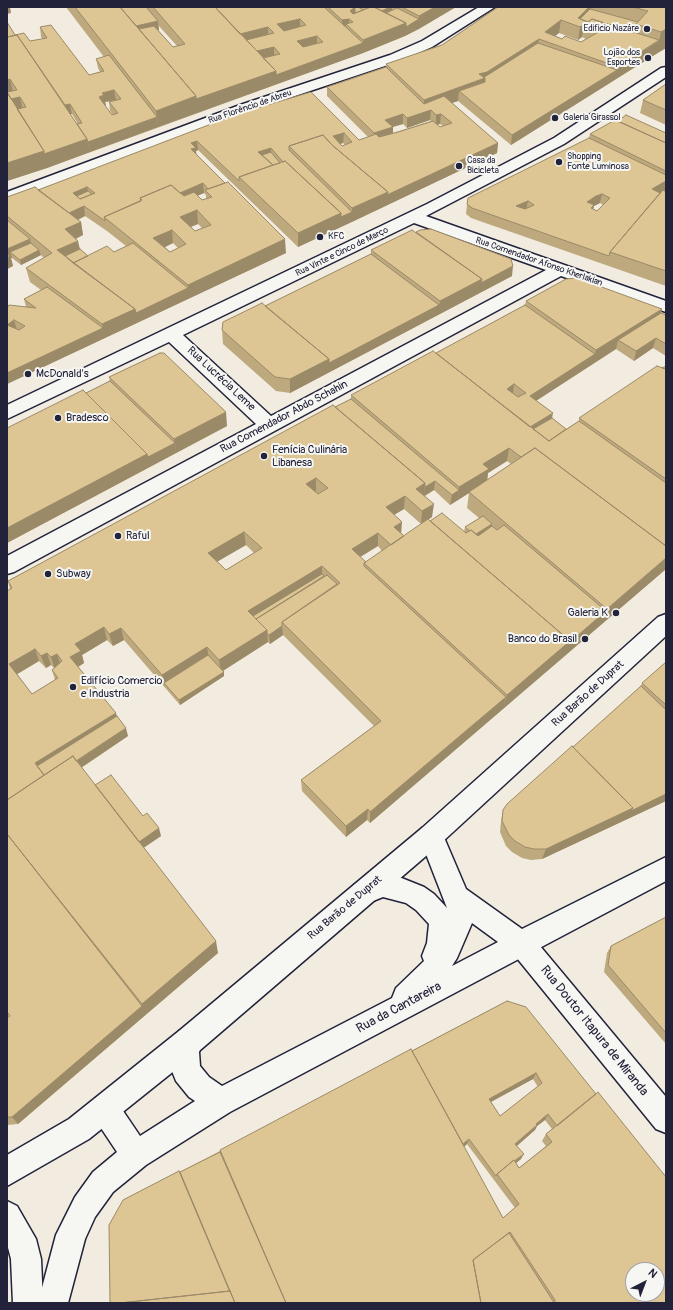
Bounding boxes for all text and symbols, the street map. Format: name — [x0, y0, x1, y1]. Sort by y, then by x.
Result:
place label: Edificio Nazáre — [583, 24, 639, 34]
marker: Edificio Nazáre — [642, 24, 652, 34]
place label: Lojão dos Esportes — [604, 48, 640, 69]
marker: Lojão dos Esportes — [643, 53, 653, 63]
street label: Rua Florêncio de Abreu — [207, 88, 293, 126]
marker: Galeria Girassol — [550, 113, 560, 123]
place label: Galeria Girassol — [563, 113, 621, 123]
place label: Shopping Fonte Luminosa — [567, 152, 629, 173]
place label: Casa da Bicicleta — [467, 156, 499, 177]
marker: Shopping Fonte Luminosa — [554, 157, 564, 167]
marker: Casa da Bicicleta — [454, 161, 464, 171]
street label: Rua Vinte e Cinco de Março — [294, 225, 390, 279]
marker: KFC — [315, 232, 325, 242]
place label: KFC — [328, 232, 344, 242]
street label: Rua Comendador Afonso Kherlakian — [474, 235, 604, 289]
street label: Rua Lucrécia Leme — [184, 344, 258, 414]
place label: McDonald's — [36, 367, 89, 381]
marker: McDonald's — [23, 369, 33, 379]
street label: Rua Comendador Abdo Schahin — [218, 378, 350, 456]
place label: Bradesco — [66, 411, 109, 425]
marker: Bradesco — [53, 413, 63, 423]
place label: Fenícia Culinária Libanesa — [272, 443, 347, 469]
marker: Fenícia Culinária Libanesa — [259, 451, 269, 461]
place label: Raful — [126, 529, 150, 543]
marker: Raful — [113, 531, 123, 541]
place label: Subway — [56, 567, 91, 581]
marker: Subway — [43, 569, 53, 579]
place label: Galeria K — [568, 606, 608, 620]
marker: Galeria K — [611, 608, 621, 618]
place label: Banco do Brasil — [508, 632, 577, 646]
marker: Banco do Brasil — [580, 634, 590, 644]
street label: Rua Barão de Duprat — [549, 658, 627, 730]
place label: Edifício Comercio e Industria — [81, 674, 162, 700]
marker: Edifício Comercio e Industria — [68, 682, 78, 692]
street label: Rua Barão de Duprat — [305, 873, 385, 943]
street label: Rua Doutor Itapura de Miranda — [537, 963, 651, 1099]
street label: Rua da Cantareira — [354, 979, 444, 1037]
north arrow — [625, 1262, 665, 1302]
text: N — [646, 1266, 660, 1281]

